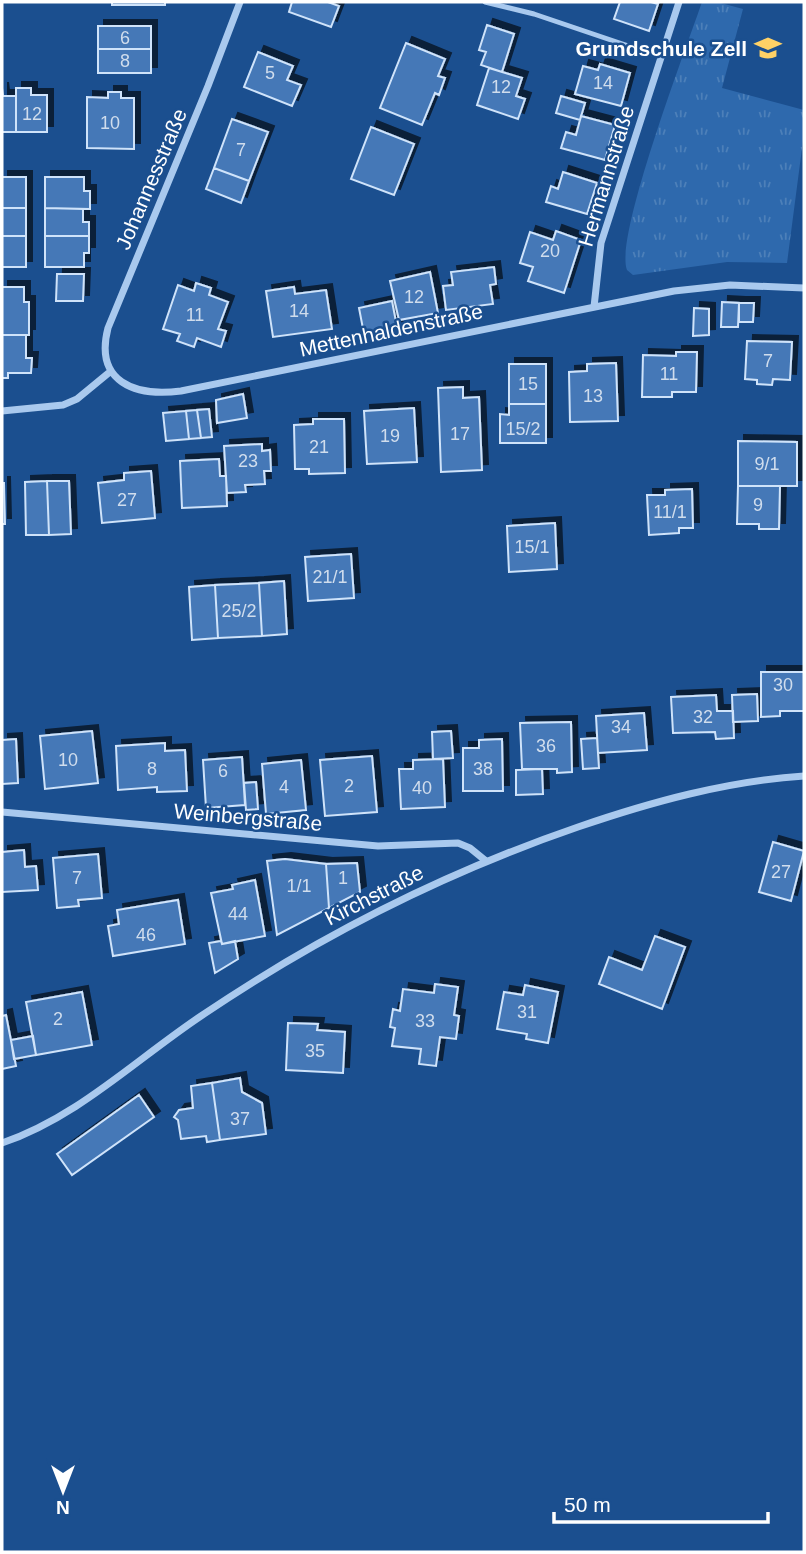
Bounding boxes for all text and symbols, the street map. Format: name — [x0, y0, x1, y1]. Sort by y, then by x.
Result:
house number: 6 — [120, 28, 130, 48]
school or university icon: Grundschule Zell — [753, 33, 783, 63]
place label: Grundschule Zell — [575, 37, 747, 60]
house number: 8 — [120, 51, 130, 71]
house number: 5 — [265, 63, 275, 83]
house number: 14 — [593, 73, 613, 93]
house number: 12 — [491, 77, 511, 97]
street label: Hermannstraße — [574, 103, 638, 249]
house number: 12 — [22, 104, 42, 124]
street label: Johannesstraße — [111, 105, 191, 253]
house number: 10 — [100, 113, 120, 133]
house number: 7 — [236, 140, 246, 160]
house number: 20 — [540, 241, 560, 261]
house number: 12 — [404, 287, 424, 307]
street label: Mettenhaldenstraße — [297, 299, 485, 361]
house number: 14 — [289, 301, 309, 321]
house number: 11 — [186, 305, 204, 325]
house number: 7 — [763, 351, 773, 371]
house number: 11 — [660, 364, 678, 384]
house number: 15 — [518, 374, 538, 394]
house number: 13 — [583, 386, 603, 406]
house number: 15/2 — [505, 419, 541, 439]
house number: 17 — [450, 424, 470, 444]
house number: 19 — [380, 426, 400, 446]
house number: 21 — [309, 437, 329, 457]
house number: 23 — [238, 451, 258, 471]
house number: 9/1 — [754, 454, 780, 474]
house number: 27 — [117, 490, 137, 510]
house number: 9 — [753, 495, 763, 515]
house number: 11/1 — [653, 502, 687, 522]
house number: 15/1 — [514, 537, 550, 557]
house number: 21/1 — [312, 567, 348, 587]
house number: 25/2 — [221, 601, 257, 621]
house number: 30 — [773, 675, 793, 695]
house number: 32 — [693, 707, 713, 727]
house number: 34 — [611, 717, 631, 737]
house number: 36 — [536, 736, 556, 756]
house number: 10 — [58, 750, 78, 770]
house number: 8 — [147, 759, 157, 779]
house number: 38 — [473, 759, 493, 779]
house number: 6 — [218, 761, 228, 781]
house number: 2 — [344, 776, 354, 796]
house number: 4 — [279, 777, 289, 797]
house number: 40 — [412, 778, 432, 798]
street label: Weinbergstraße — [173, 799, 323, 835]
street label: Kirchstraße — [321, 860, 427, 930]
house number: 27 — [771, 862, 791, 882]
house number: 7 — [72, 868, 82, 888]
house number: 1 — [338, 868, 348, 888]
house number: 1/1 — [286, 876, 312, 896]
house number: 44 — [228, 904, 248, 924]
house number: 46 — [136, 925, 156, 945]
house number: 31 — [517, 1002, 537, 1022]
house number: 2 — [53, 1009, 63, 1029]
house number: 33 — [415, 1011, 435, 1031]
house number: 35 — [305, 1041, 325, 1061]
house number: 37 — [230, 1109, 250, 1129]
north arrow — [28, 1456, 98, 1526]
scale bar — [554, 1480, 768, 1524]
text: 50 m — [564, 1493, 611, 1516]
text: N — [56, 1497, 70, 1518]

